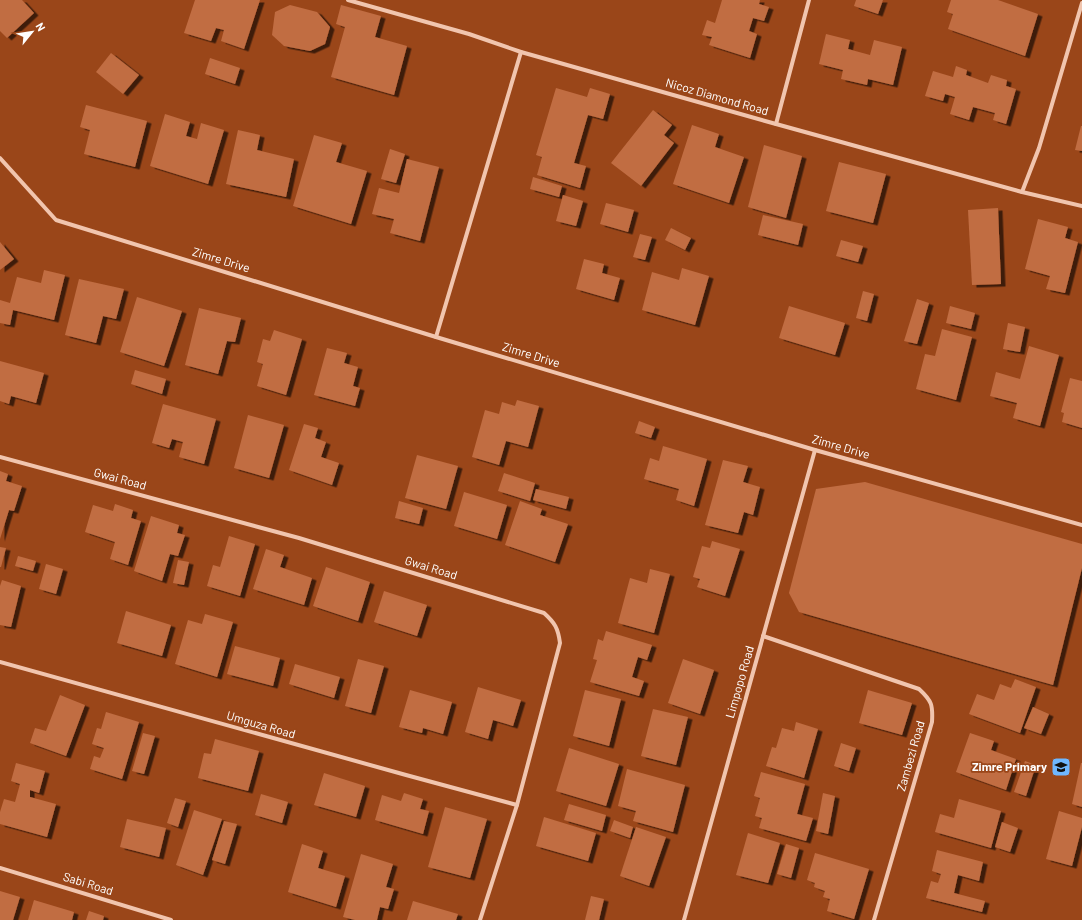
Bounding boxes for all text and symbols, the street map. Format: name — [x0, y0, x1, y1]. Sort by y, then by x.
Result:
north arrow — [12, 12, 52, 52]
text: N — [34, 20, 49, 33]
street label: Nicoz Diamond Road — [664, 75, 770, 117]
street label: Zimre Drive — [191, 244, 252, 274]
street label: Zimre Drive — [501, 339, 562, 369]
street label: Zimre Drive — [811, 431, 872, 461]
street label: Gwai Road — [92, 464, 148, 492]
street label: Gwai Road — [403, 552, 459, 582]
street label: Limpopo Road — [722, 644, 756, 720]
street label: Umguza Road — [225, 708, 297, 741]
street label: Zambezi Road — [893, 719, 927, 793]
school or university icon: Zimre Primary — [1050, 756, 1072, 778]
place label: Zimre Primary — [972, 759, 1047, 773]
street label: Sabi Road — [62, 869, 115, 897]

